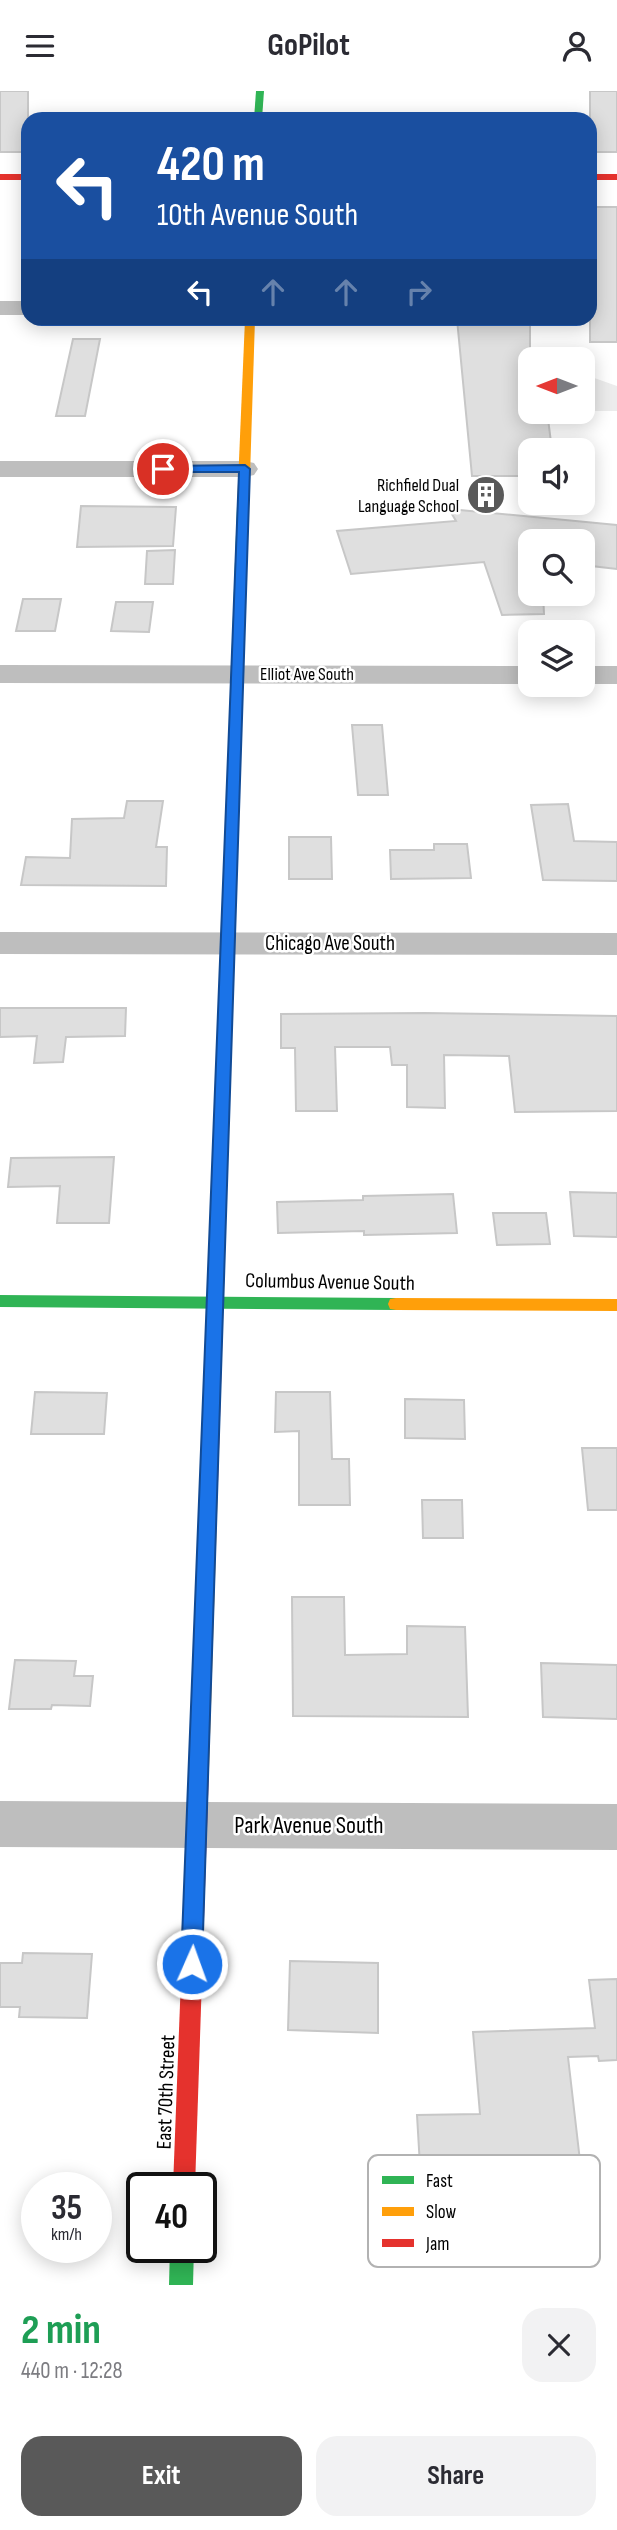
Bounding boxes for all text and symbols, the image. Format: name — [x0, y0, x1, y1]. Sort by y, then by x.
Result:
text: GoPilot — [267, 26, 350, 65]
icon: menu — [21, 27, 59, 65]
icon: person — [558, 27, 596, 65]
text: 420 m — [157, 136, 265, 195]
icon: left — [42, 140, 133, 231]
text: 10th Avenue South — [157, 196, 358, 235]
icon: left — [181, 273, 219, 311]
icon: ahead — [254, 273, 292, 311]
icon: ahead — [327, 273, 365, 311]
icon: right — [400, 273, 438, 311]
north arrow — [518, 347, 595, 423]
map controls — [518, 347, 595, 697]
button: sound — [518, 438, 595, 515]
pin — [133, 439, 193, 499]
icon: arrive — [144, 450, 182, 488]
building icon: Richfield Dual Language School — [465, 474, 507, 516]
place label: Richfield Dual Language School — [358, 475, 459, 517]
button: search — [518, 529, 595, 606]
button: layers — [518, 620, 595, 697]
street label: Elliot Ave South — [260, 664, 354, 685]
street label: Chicago Ave South — [265, 931, 395, 956]
street label: Columbus Avenue South — [245, 1268, 415, 1296]
street label: Park Avenue South — [234, 1811, 384, 1840]
position arrow — [155, 1927, 229, 2001]
street label: East 70th Street — [152, 2034, 180, 2150]
legend — [368, 2155, 600, 2267]
text: Fast — [426, 2170, 453, 2193]
speed limit sign: 40 — [126, 2172, 217, 2263]
text: 35 — [51, 2187, 82, 2230]
text: Slow — [426, 2201, 456, 2224]
text: km/h — [51, 2224, 82, 2245]
text: Jam — [425, 2233, 449, 2256]
text: 2 min — [21, 2305, 101, 2356]
button: close — [522, 2308, 596, 2382]
text: 440 m · 12:28 — [21, 2357, 123, 2385]
button: Exit — [21, 2436, 302, 2516]
button: Share — [316, 2436, 596, 2516]

